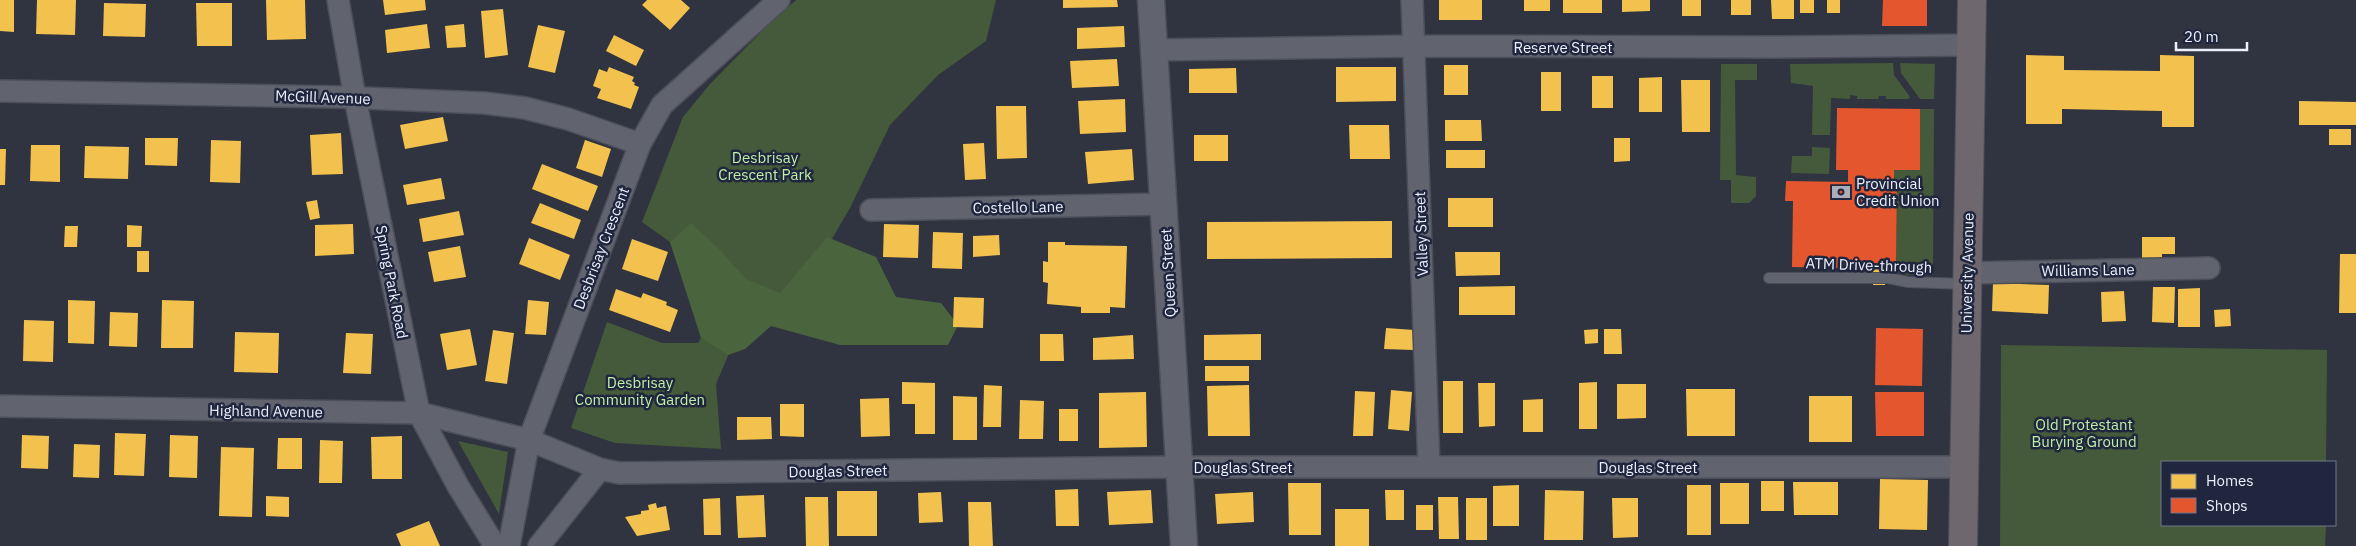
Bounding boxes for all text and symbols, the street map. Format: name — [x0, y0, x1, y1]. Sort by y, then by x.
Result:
scale bar — [2176, 20, 2247, 52]
text: 20 m — [2184, 27, 2219, 46]
street label: Reserve Street — [1514, 38, 1613, 57]
street label: McGill Avenue — [275, 86, 371, 108]
park label: Desbrisay Crescent Park — [718, 148, 812, 184]
place label: Provincial Credit Union — [1856, 174, 1940, 210]
bank icon: Provincial Credit Union — [1830, 181, 1852, 203]
street label: Desbrisay Crescent — [569, 184, 633, 312]
street label: Valley Street — [1410, 191, 1432, 277]
street label: Costello Lane — [973, 197, 1063, 217]
street label: University Avenue — [1956, 212, 1978, 334]
street label: Spring Park Road — [372, 224, 412, 340]
street label: Queen Street — [1156, 228, 1180, 318]
street label: ATM Drive-through — [1805, 253, 1933, 277]
street label: Williams Lane — [2041, 260, 2135, 280]
park label: Desbrisay Community Garden — [575, 373, 705, 409]
street label: Highland Avenue — [209, 401, 323, 421]
park label: Old Protestant Burying Ground — [2031, 415, 2137, 451]
street label: Douglas Street — [1194, 458, 1293, 477]
street label: Douglas Street — [1599, 458, 1698, 477]
street label: Douglas Street — [788, 461, 888, 481]
legend — [2161, 461, 2336, 526]
text: Homes — [2206, 471, 2254, 490]
text: Shops — [2206, 496, 2248, 515]

